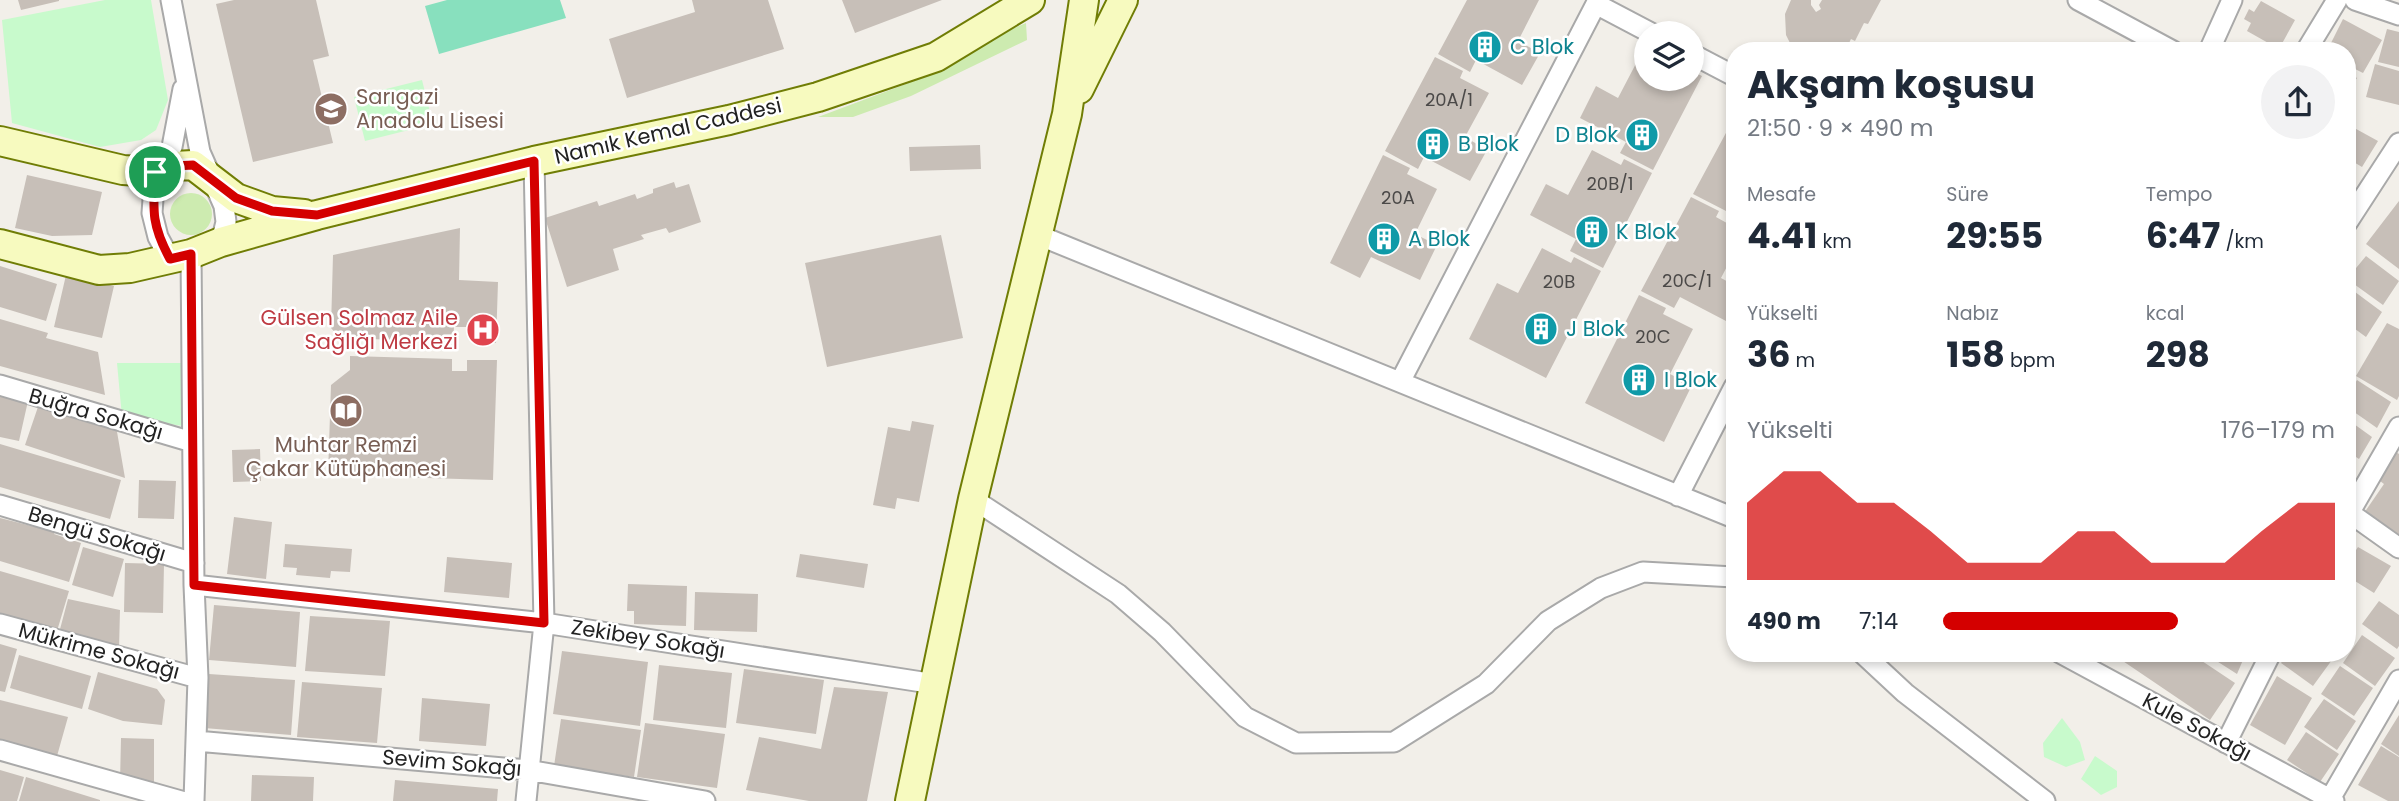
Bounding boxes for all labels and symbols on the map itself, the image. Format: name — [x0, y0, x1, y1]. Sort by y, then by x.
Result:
building icon: C Blok — [1466, 28, 1504, 66]
place label: C Blok — [1510, 32, 1574, 61]
place label: Sarıgazi Anadolu Lisesi — [356, 82, 504, 135]
house number: 20A/1 — [1425, 87, 1473, 112]
school or university icon: Sarıgazi Anadolu Lisesi — [312, 90, 350, 128]
street label: Namık Kemal Caddesi — [551, 90, 784, 171]
building icon: D Blok — [1623, 116, 1661, 154]
place label: D Blok — [1555, 120, 1618, 149]
building icon: B Blok — [1414, 125, 1452, 163]
place label: B Blok — [1458, 129, 1519, 158]
pin — [125, 142, 185, 202]
house number: 20B/1 — [1586, 171, 1634, 196]
house number: 20A — [1381, 185, 1415, 210]
building icon: K Blok — [1573, 213, 1611, 251]
place label: K Blok — [1616, 217, 1677, 246]
building icon: A Blok — [1365, 220, 1403, 258]
place label: A Blok — [1408, 224, 1470, 253]
house number: 20C/1 — [1662, 268, 1712, 293]
house number: 20B — [1543, 269, 1575, 294]
place label: Gülsen Solmaz Aile Sağlığı Merkezi — [261, 303, 458, 356]
building icon: J Blok — [1522, 310, 1560, 348]
hospital icon: Gülsen Solmaz Aile Sağlığı Merkezi — [464, 311, 502, 349]
place label: J Blok — [1566, 314, 1625, 343]
house number: 20C — [1635, 324, 1671, 349]
building icon: I Blok — [1620, 361, 1658, 399]
place label: I Blok — [1664, 365, 1717, 394]
street label: Buğra Sokağı — [26, 381, 167, 447]
library icon: Muhtar Remzi Çakar Kütüphanesi — [327, 392, 365, 430]
place label: Muhtar Remzi Çakar Kütüphanesi — [246, 430, 446, 483]
street label: Bengü Sokağı — [25, 499, 170, 568]
street label: Zekibey Sokağı — [569, 612, 727, 665]
street label: Mükrime Sokağı — [15, 615, 183, 686]
street label: Kule Sokağı — [2137, 686, 2257, 768]
street label: Sevim Sokağı — [381, 742, 523, 783]

